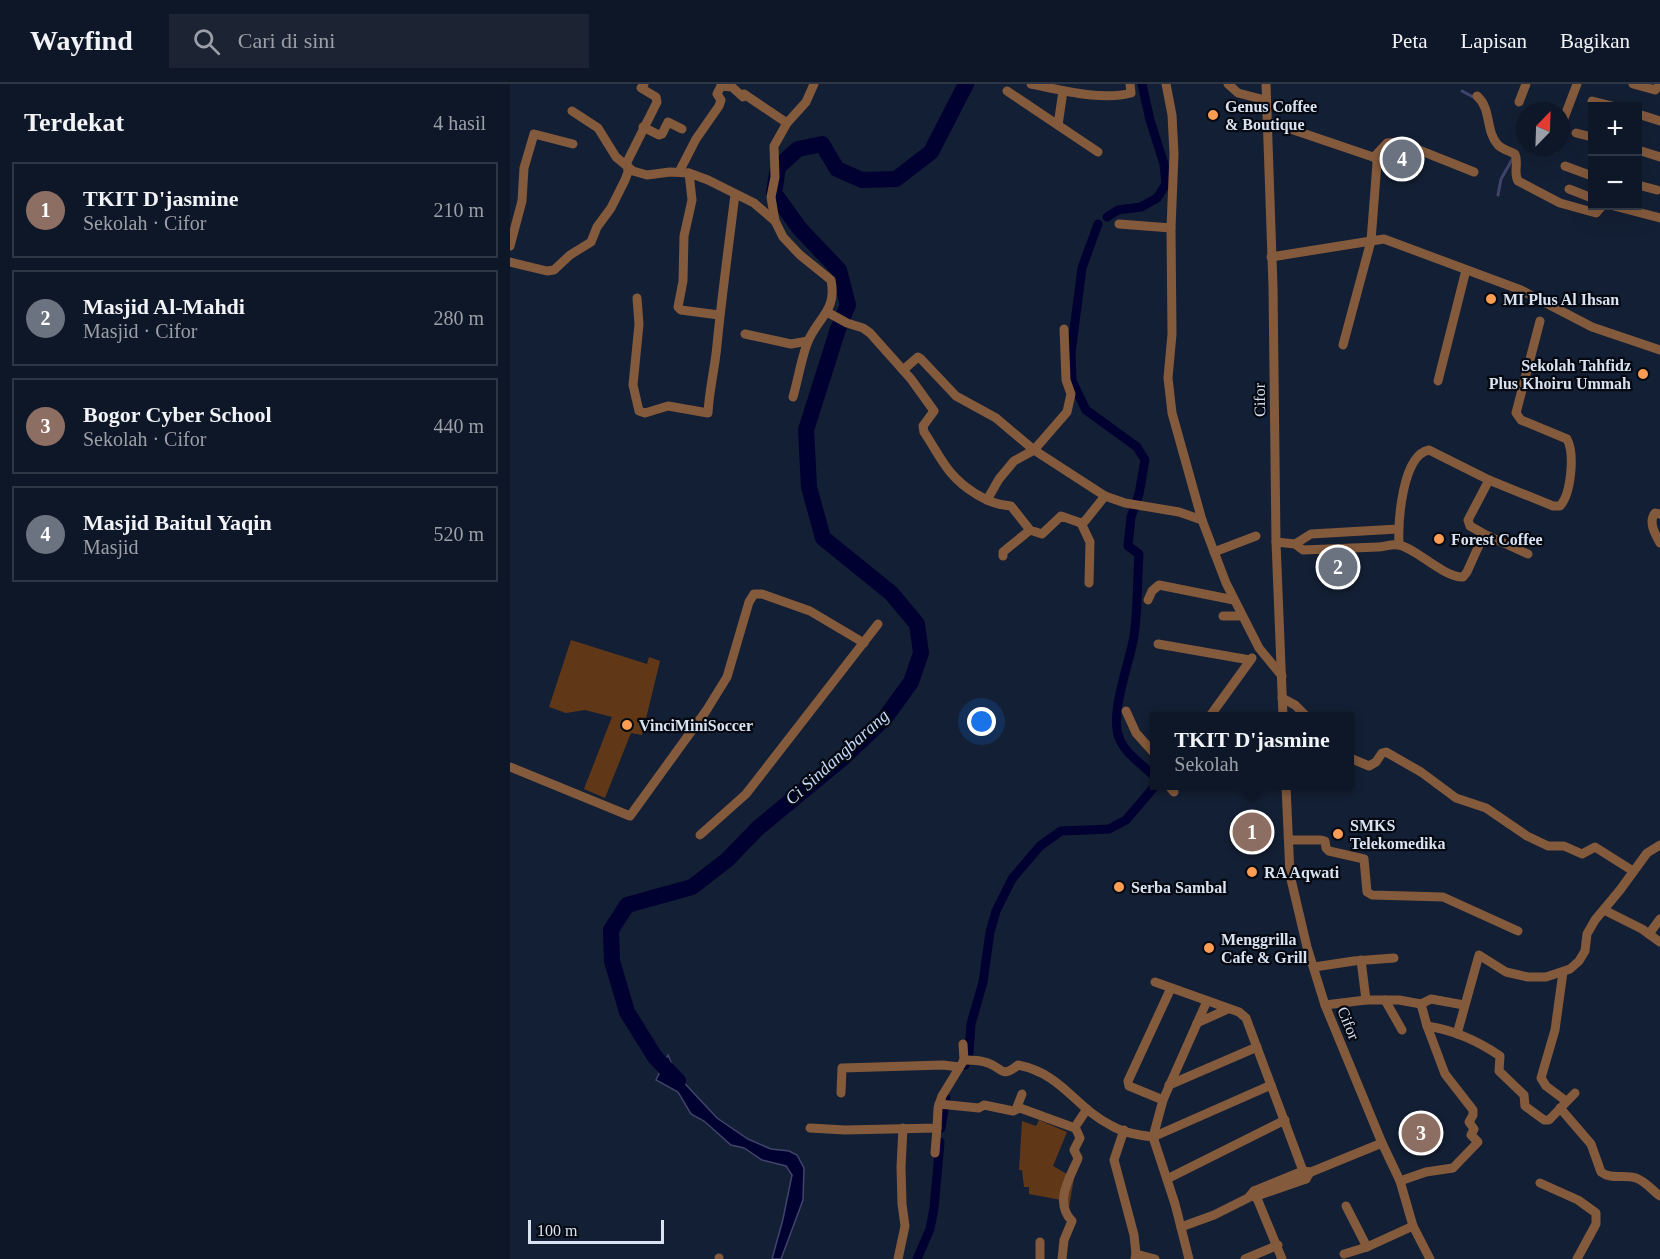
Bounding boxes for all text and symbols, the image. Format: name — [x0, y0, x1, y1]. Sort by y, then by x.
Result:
search box — [169, 14, 589, 68]
text: Wayfind — [30, 25, 133, 56]
icon: search — [190, 25, 223, 58]
text: Cari di sini — [238, 28, 335, 53]
text: Peta — [1391, 29, 1428, 53]
text: Lapisan — [1461, 29, 1527, 53]
text: Bagikan — [1560, 29, 1630, 53]
place label: Genus Coffee & Boutique — [1225, 98, 1317, 134]
north arrow — [1516, 102, 1570, 156]
map controls — [1588, 102, 1642, 210]
button: + — [1588, 102, 1642, 156]
text: Terdekat — [24, 108, 124, 137]
marker: Genus Coffee & Boutique — [1206, 108, 1220, 122]
text: 4 hasil — [433, 112, 486, 134]
pin: 4 — [1382, 136, 1422, 182]
button: − — [1588, 156, 1642, 210]
text: TKIT D'jasmine — [83, 186, 238, 211]
text: 1 — [41, 199, 51, 221]
text: 210 m — [433, 199, 484, 221]
text: Sekolah · Cifor — [83, 212, 206, 234]
place label: MI Plus Al Ihsan — [1503, 291, 1619, 308]
marker: MI Plus Al Ihsan — [1484, 292, 1498, 306]
text: Masjid Al-Mahdi — [83, 294, 245, 319]
text: 2 — [41, 307, 51, 329]
text: 280 m — [433, 307, 484, 329]
text: Masjid · Cifor — [83, 320, 197, 342]
place label: Sekolah Tahfidz Plus Khoiru Ummah — [1489, 357, 1631, 392]
marker: Sekolah Tahfidz Plus Khoiru Ummah — [1636, 367, 1650, 381]
street label: Cifor — [1251, 382, 1268, 417]
text: Bogor Cyber School — [83, 402, 272, 427]
text: 3 — [41, 415, 51, 437]
text: 440 m — [433, 415, 484, 437]
text: Sekolah · Cifor — [83, 428, 206, 450]
text: Masjid Baitul Yaqin — [83, 510, 272, 535]
text: 4 — [41, 523, 51, 545]
text: 520 m — [433, 523, 484, 545]
place label: Forest Coffee — [1451, 531, 1543, 548]
marker: Forest Coffee — [1432, 532, 1446, 546]
text: Masjid — [83, 536, 139, 558]
pin: 2 — [1318, 544, 1358, 590]
water label: Ci Sindangbarang — [781, 705, 893, 809]
your location — [967, 707, 996, 736]
popup — [1150, 712, 1354, 790]
place label: VinciMiniSoccer — [639, 717, 753, 734]
marker: VinciMiniSoccer — [620, 718, 634, 732]
text: TKIT D'jasmine — [1174, 727, 1330, 752]
text: Sekolah — [1174, 753, 1239, 775]
pin: 1 — [1232, 810, 1272, 855]
place label: SMKS Telekomedika — [1350, 817, 1445, 852]
marker: SMKS Telekomedika — [1331, 827, 1345, 841]
place label: RA Aqwati — [1264, 864, 1340, 882]
marker: RA Aqwati — [1245, 865, 1259, 879]
place label: Serba Sambal — [1131, 879, 1227, 896]
marker: Serba Sambal — [1112, 880, 1126, 894]
place label: Menggrilla Cafe & Grill — [1221, 931, 1308, 966]
marker: Menggrilla Cafe & Grill — [1202, 941, 1216, 955]
street label: Cifor — [1334, 1004, 1363, 1043]
pin: 3 — [1402, 1110, 1440, 1156]
scale bar — [528, 1217, 664, 1244]
text: 100 m — [537, 1222, 577, 1239]

